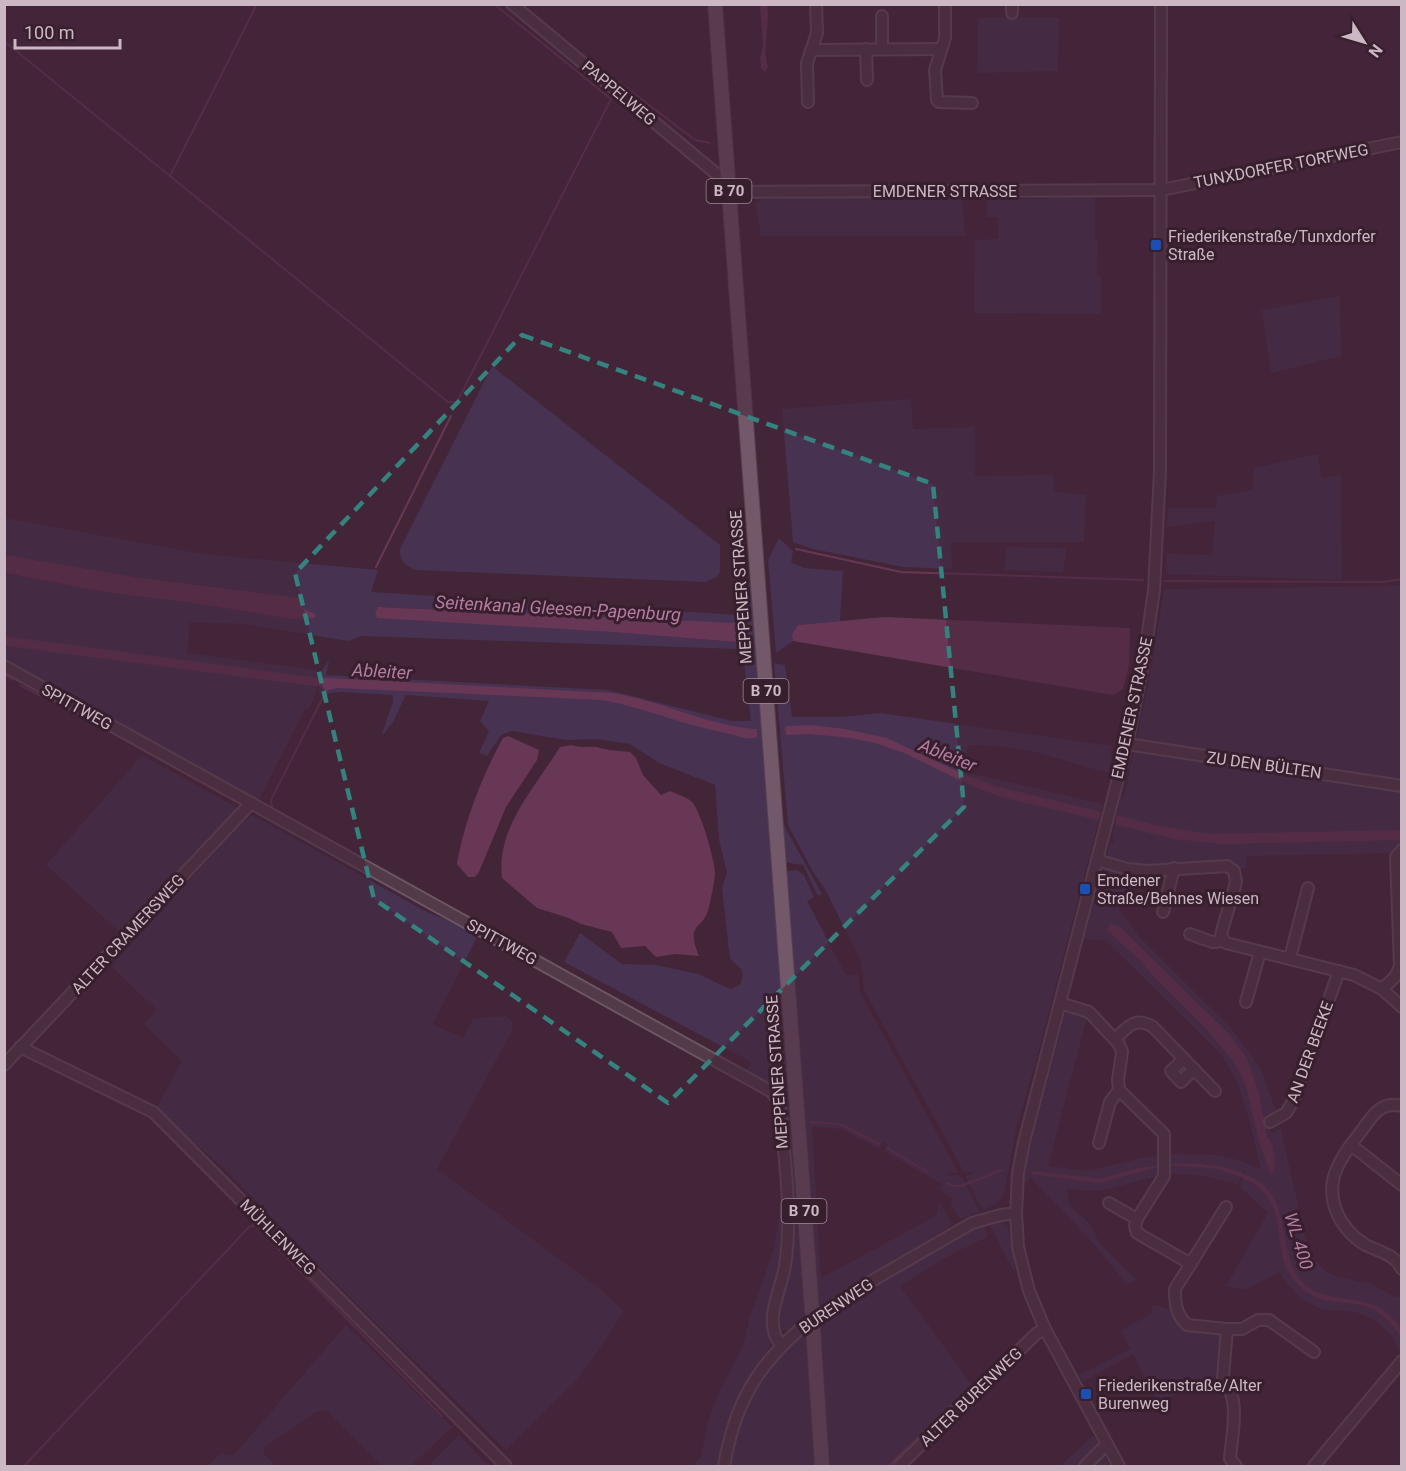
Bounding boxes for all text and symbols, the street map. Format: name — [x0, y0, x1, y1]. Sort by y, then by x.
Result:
scale bar — [15, 12, 120, 50]
north arrow — [1334, 12, 1394, 72]
text: 100 m — [24, 22, 75, 43]
text: N — [1365, 40, 1387, 61]
street label: PAPPELWEG — [578, 57, 660, 129]
street label: TUNXDORFER TORFWEG — [1192, 140, 1370, 192]
road number: B 70 — [706, 179, 752, 203]
street label: EMDENER STRASSE — [873, 182, 1017, 201]
place label: Friederikenstraße/Tunxdorfer Straße — [1168, 227, 1376, 264]
marker: Friederikenstraße/Tunxdorfer Straße — [1149, 238, 1163, 252]
street label: MEPPENER STRASSE — [726, 509, 756, 665]
water label: Seitenkanal Gleesen-Papenburg — [435, 591, 682, 625]
street label: EMDENER STRASSE — [1108, 635, 1156, 781]
water label: Ableiter — [351, 659, 414, 683]
road number: B 70 — [744, 679, 789, 703]
street label: SPITTWEG — [39, 680, 115, 734]
water label: Ableiter — [915, 734, 981, 776]
street label: ZU DEN BÜLTEN — [1205, 748, 1323, 782]
street label: ALTER CRAMERSWEG — [68, 870, 188, 998]
place label: Emdener Straße/Behnes Wiesen — [1097, 871, 1259, 908]
marker: Emdener Straße/Behnes Wiesen — [1078, 882, 1092, 896]
street label: SPITTWEG — [464, 915, 540, 969]
street label: MEPPENER STRASSE — [762, 994, 792, 1150]
street label: AN DER BEEKE — [1283, 999, 1337, 1105]
street label: MÜHLENWEG — [236, 1195, 320, 1279]
road number: B 70 — [782, 1199, 826, 1223]
water label: WL 400 — [1280, 1210, 1318, 1272]
street label: BURENWEG — [795, 1274, 877, 1338]
street label: ALTER BURENWEG — [916, 1344, 1026, 1450]
place label: Friederikenstraße/Alter Burenweg — [1098, 1376, 1262, 1413]
marker: Friederikenstraße/Alter Burenweg — [1079, 1387, 1093, 1401]

